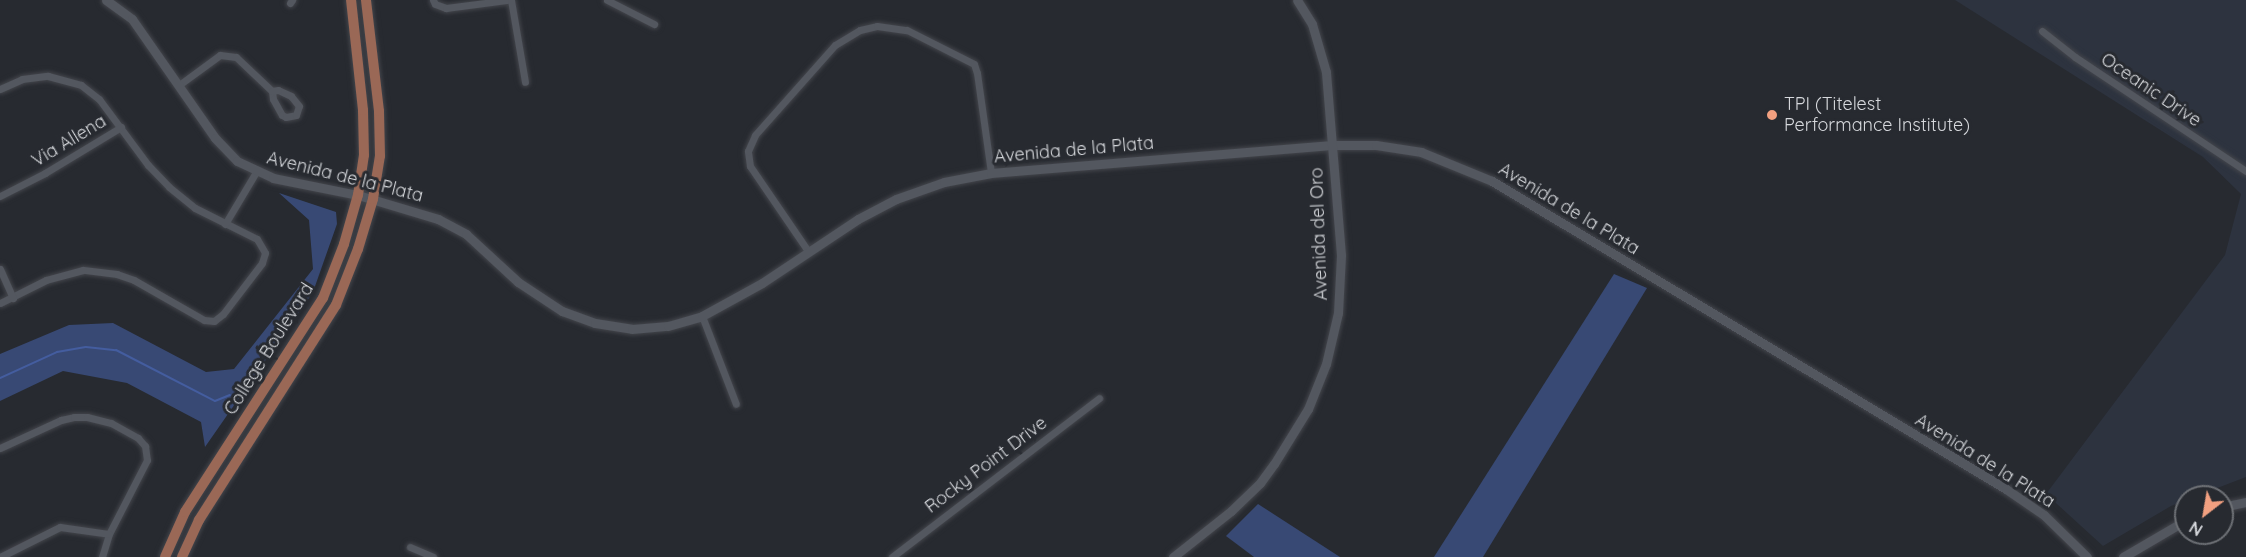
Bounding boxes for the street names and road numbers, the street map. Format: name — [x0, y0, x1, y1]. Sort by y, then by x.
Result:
street label: Oceanic Drive — [2097, 49, 2205, 131]
street label: Via Allena — [28, 110, 110, 172]
street label: Avenida de la Plata — [993, 132, 1155, 168]
street label: Avenida de la Plata — [265, 147, 425, 207]
street label: Avenida de la Plata — [1495, 158, 1643, 260]
street label: Avenida del Oro — [1306, 167, 1332, 301]
street label: College Boulevard — [220, 279, 318, 419]
street label: Avenida de la Plata — [1911, 409, 2059, 513]
street label: Rocky Point Drive — [921, 412, 1051, 518]

